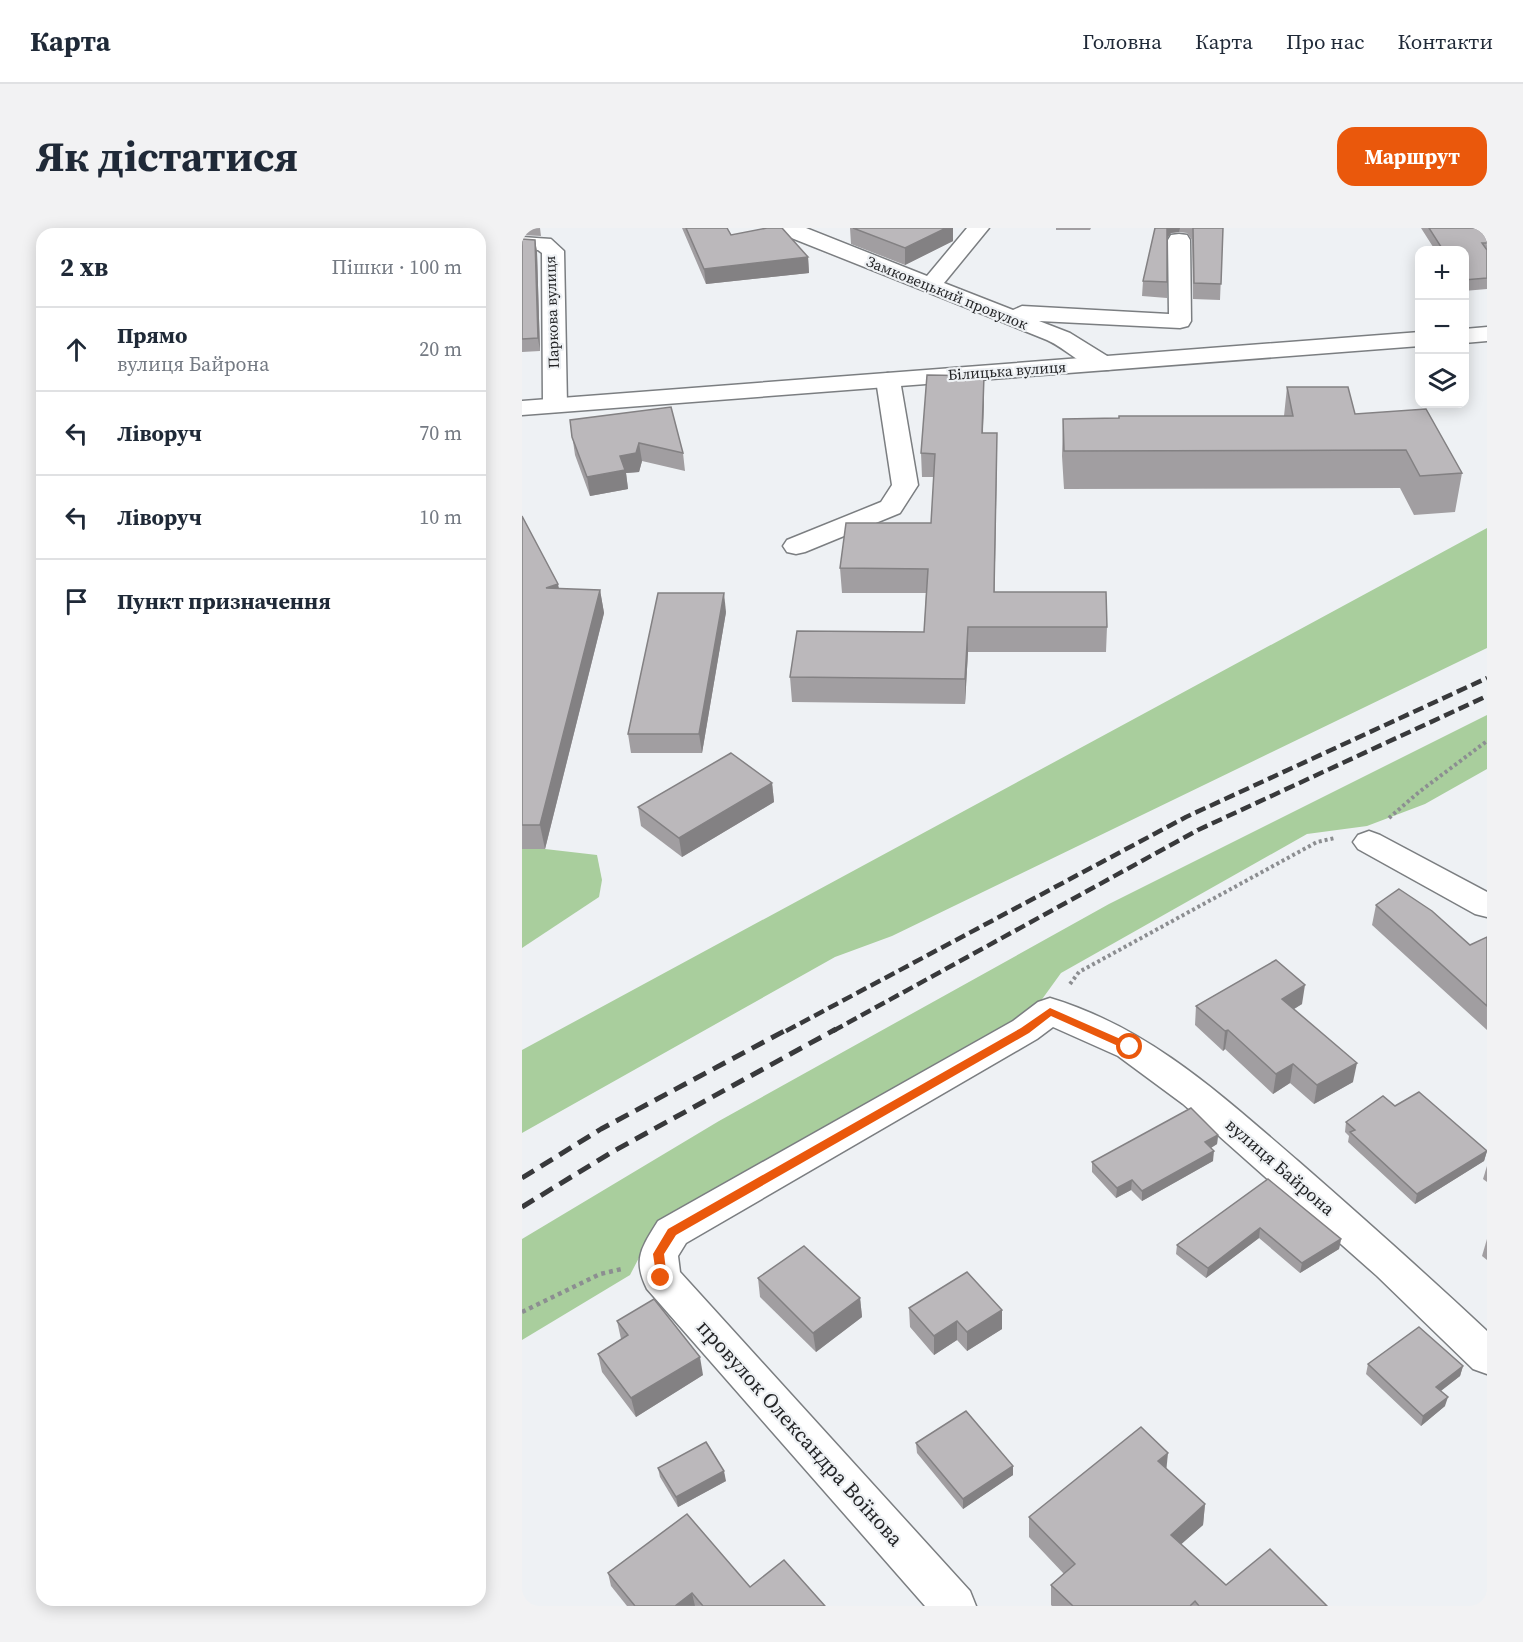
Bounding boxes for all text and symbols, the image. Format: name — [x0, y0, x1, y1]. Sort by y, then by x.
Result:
text: Карта — [30, 22, 111, 60]
text: Головна — [1082, 27, 1162, 56]
text: Карта — [1195, 27, 1253, 56]
text: Про нас — [1286, 27, 1365, 56]
text: Контакти — [1398, 27, 1493, 56]
text: Як дістатися — [36, 127, 298, 185]
button: Маршрут — [1337, 127, 1487, 186]
map controls — [1415, 246, 1469, 408]
button: + — [1415, 246, 1469, 300]
text: 2 хв — [60, 249, 108, 285]
street label: Замковецький провулок — [863, 250, 1032, 335]
text: Пішки · 100 m — [331, 253, 462, 281]
street label: Паркова вулиця — [539, 255, 564, 369]
button: − — [1415, 300, 1469, 354]
text: Прямо — [117, 320, 187, 350]
icon: ahead — [60, 333, 93, 366]
text: 20 m — [419, 335, 462, 363]
text: вулиця Байрона — [117, 350, 269, 378]
button: layers — [1415, 354, 1469, 408]
street label: Білицька вулиця — [947, 356, 1067, 385]
icon: left — [60, 417, 93, 450]
text: Ліворуч — [117, 418, 202, 448]
text: 70 m — [419, 419, 462, 447]
icon: left — [60, 501, 93, 534]
text: Ліворуч — [117, 502, 202, 532]
text: 10 m — [419, 503, 462, 531]
icon: arrive — [60, 585, 93, 618]
text: Пункт призначення — [117, 586, 331, 616]
route start — [1116, 1033, 1142, 1059]
street label: вулиця Байрона — [1220, 1112, 1341, 1222]
route end — [647, 1264, 673, 1290]
street label: провулок Олександра Воїнова — [691, 1313, 910, 1553]

